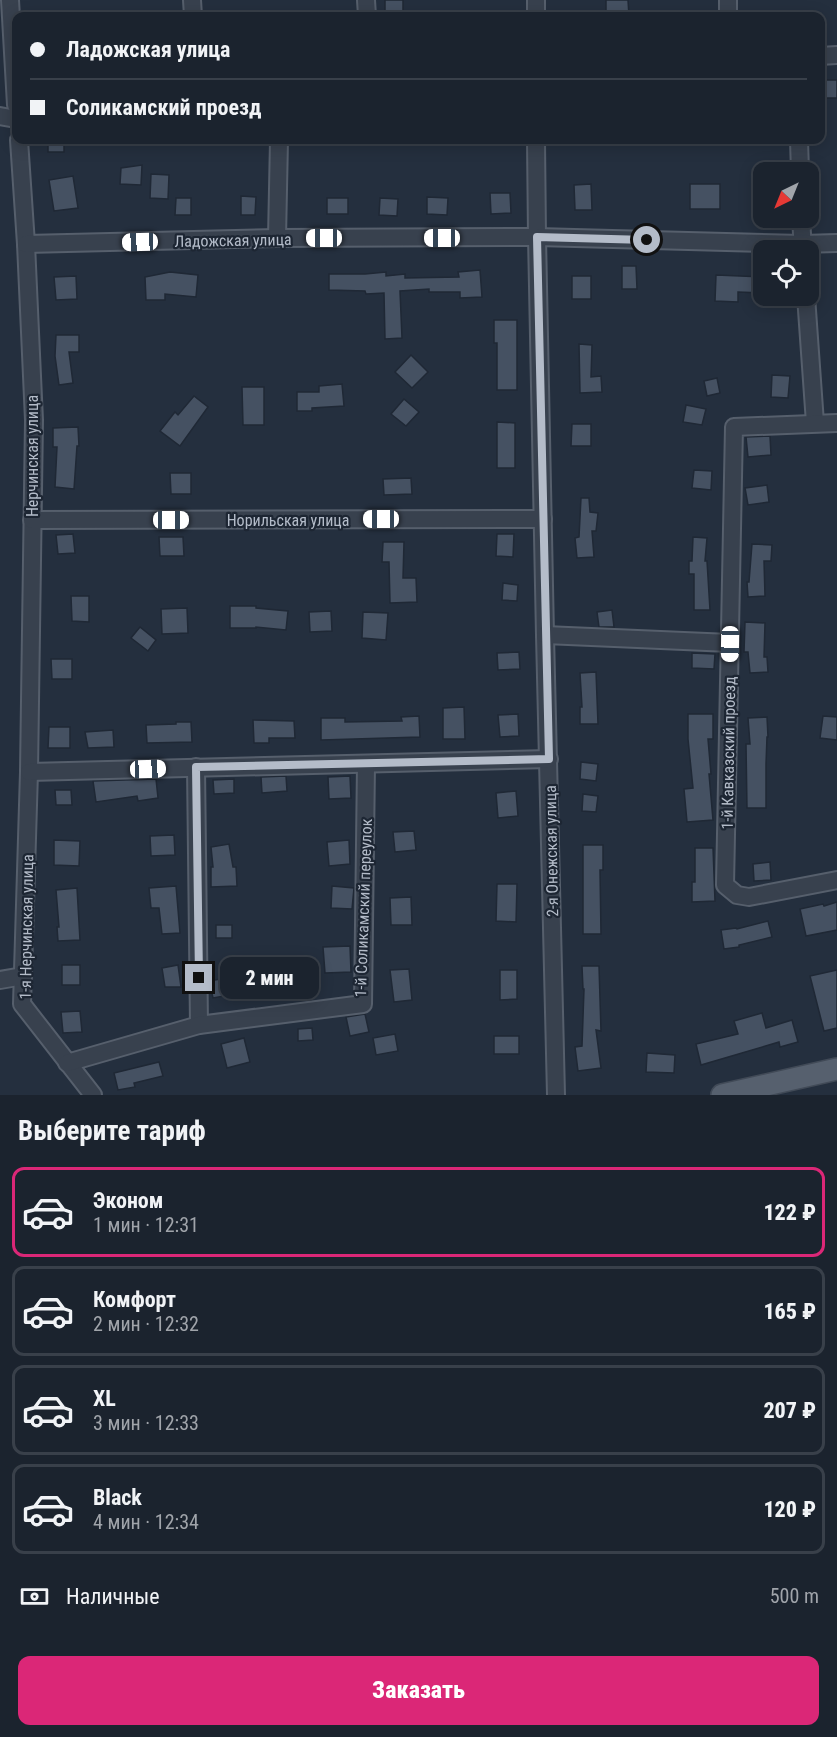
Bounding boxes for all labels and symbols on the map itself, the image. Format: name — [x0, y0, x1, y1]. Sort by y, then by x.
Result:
north arrow — [753, 162, 819, 228]
route start — [633, 226, 660, 253]
car — [306, 229, 342, 247]
car — [424, 229, 460, 247]
street label: Ладожская улица — [174, 230, 292, 251]
car — [122, 232, 158, 252]
street label: Нерчинская улица — [23, 395, 42, 517]
car — [363, 510, 399, 528]
car — [153, 511, 189, 529]
street label: Норильская улица — [227, 511, 349, 530]
car — [721, 626, 739, 662]
street label: 1-й Кавказский проезд — [718, 676, 739, 830]
car — [130, 759, 166, 779]
street label: 2-я Онежская улица — [541, 785, 562, 917]
street label: 1-й Соликамский переулок — [351, 818, 376, 998]
street label: 1-я Нерчинская улица — [16, 854, 37, 1000]
callout: 2 мин — [220, 957, 319, 999]
route end — [185, 964, 212, 991]

